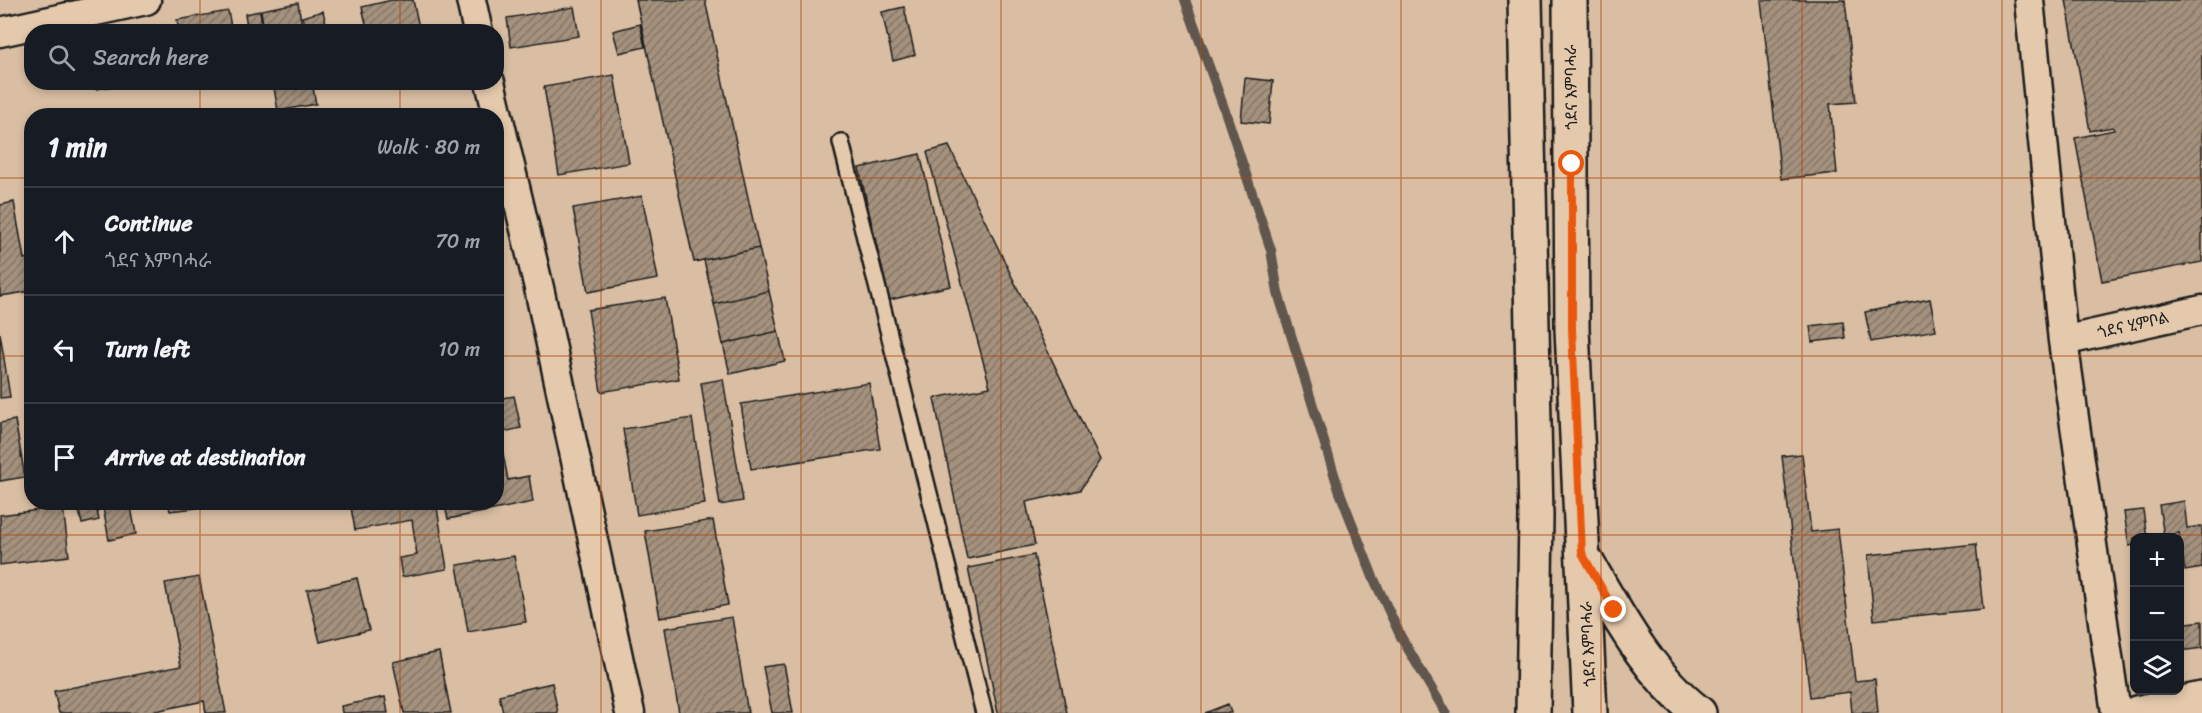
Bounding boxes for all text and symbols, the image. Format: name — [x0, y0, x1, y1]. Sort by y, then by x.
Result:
search box — [24, 24, 504, 90]
text: Search here — [93, 38, 209, 77]
icon: search — [45, 41, 78, 74]
street label: ጎደና እምባሓራ — [1556, 44, 1586, 130]
text: 1 min — [48, 124, 107, 170]
text: Walk · 80 m — [377, 130, 480, 165]
route start — [1558, 150, 1584, 176]
text: Continue — [105, 204, 193, 243]
text: 70 m — [435, 224, 480, 259]
icon: ahead — [48, 225, 81, 258]
text: ጎደና እምባሓራ — [105, 243, 212, 278]
street label: ጎደና ሂምቦል — [2094, 303, 2172, 347]
text: Turn left — [105, 330, 190, 369]
text: 10 m — [438, 332, 480, 367]
icon: left — [48, 333, 81, 366]
text: Arrive at destination — [105, 438, 306, 477]
icon: arrive — [48, 441, 81, 474]
map controls — [2130, 533, 2184, 695]
button: + — [2130, 533, 2184, 587]
button: − — [2130, 587, 2184, 641]
route end — [1600, 596, 1626, 622]
street label: ጎደና እምባሓራ — [1571, 600, 1605, 687]
button: layers — [2130, 641, 2184, 695]

